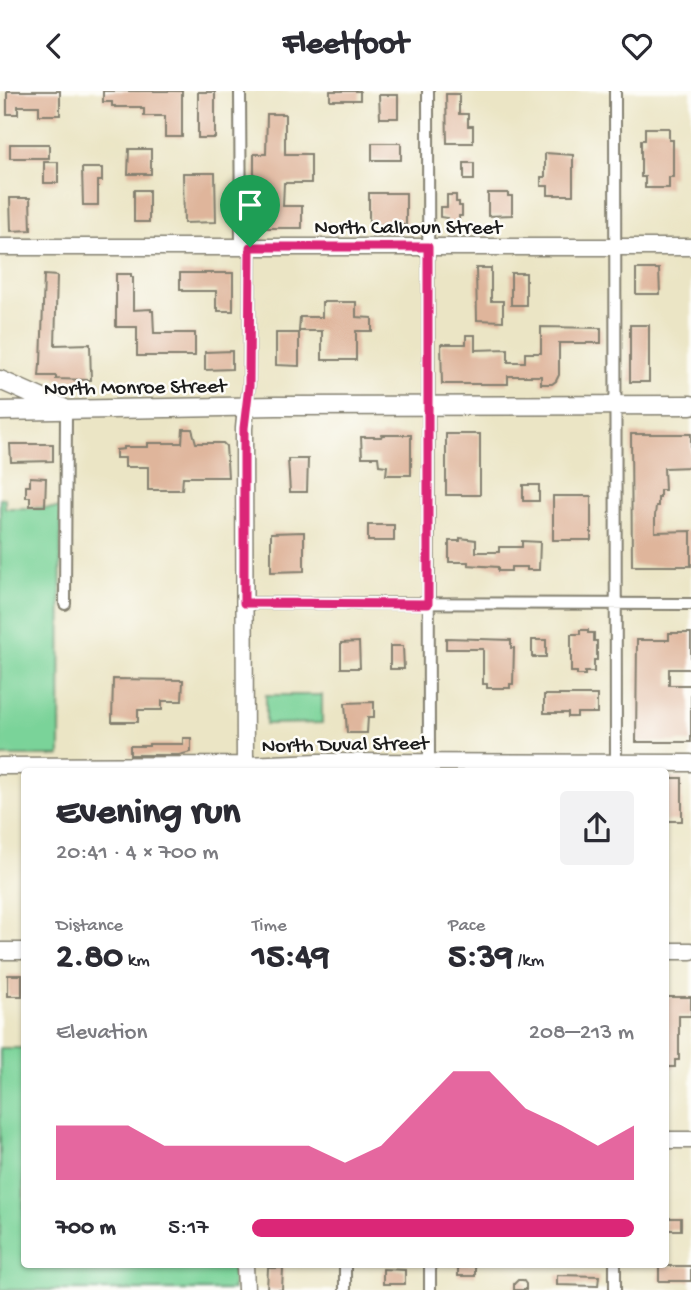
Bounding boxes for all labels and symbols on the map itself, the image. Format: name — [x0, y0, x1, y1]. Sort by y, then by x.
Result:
pin — [220, 175, 280, 247]
street label: North Calhoun Street — [314, 217, 504, 242]
street label: North Monroe Street — [44, 375, 229, 404]
street label: North Duval Street — [261, 733, 431, 760]

